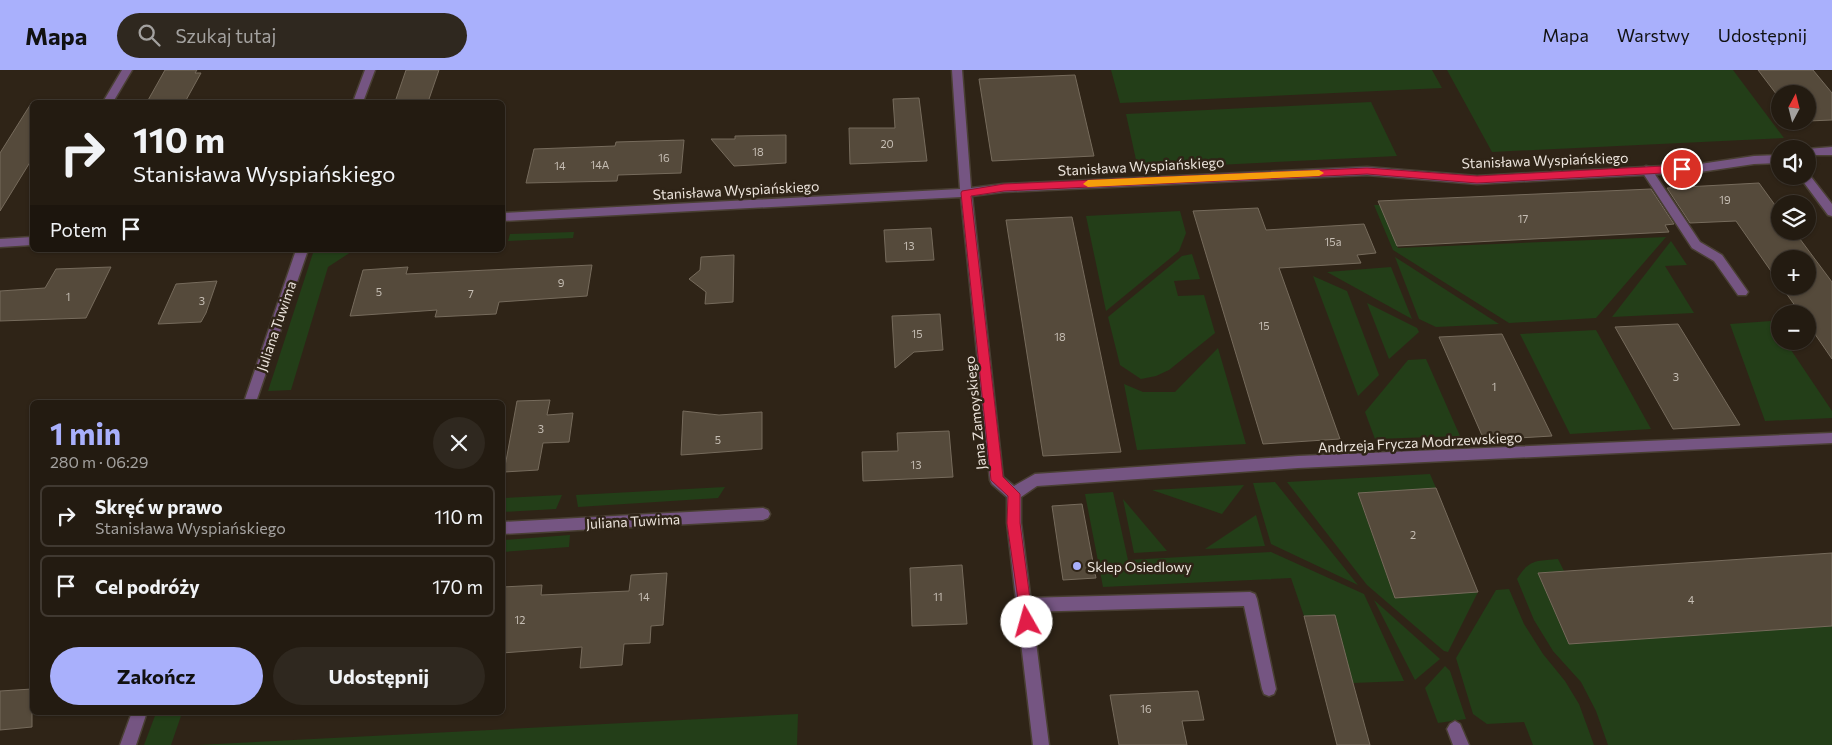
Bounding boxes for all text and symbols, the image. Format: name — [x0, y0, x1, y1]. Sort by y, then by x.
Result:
search box — [117, 13, 467, 58]
text: Mapa — [25, 21, 87, 50]
icon: search — [135, 21, 163, 49]
text: Szukaj tutaj — [175, 24, 276, 47]
text: Mapa — [1542, 24, 1589, 46]
text: Warstwy — [1617, 24, 1690, 46]
text: Udostępnij — [1718, 24, 1807, 46]
north arrow — [1771, 85, 1816, 130]
map controls — [1771, 85, 1816, 350]
text: 110 m — [133, 117, 225, 160]
icon: right — [50, 120, 115, 185]
house number: 20 — [880, 137, 894, 150]
button: sound — [1771, 140, 1816, 185]
house number: 18 — [752, 145, 764, 158]
pin — [1661, 148, 1703, 190]
street label: Stanisława Wyspiańskiego — [1461, 149, 1629, 171]
house number: 16 — [658, 151, 670, 164]
street label: Stanisława Wyspiańskiego — [1057, 153, 1225, 179]
icon: arrive — [1668, 155, 1696, 183]
house number: 14A — [591, 158, 610, 171]
house number: 14 — [554, 159, 566, 172]
text: Stanisława Wyspiańskiego — [133, 160, 395, 187]
street label: Stanisława Wyspiańskiego — [652, 177, 820, 203]
house number: 19 — [1719, 193, 1731, 206]
button: layers — [1771, 195, 1816, 240]
house number: 17 — [1518, 212, 1528, 225]
icon: arrive — [117, 215, 145, 243]
text: Potem — [50, 218, 107, 241]
house number: 15a — [1325, 235, 1341, 248]
house number: 13 — [904, 239, 914, 252]
button: + — [1771, 250, 1816, 295]
house number: 9 — [558, 276, 565, 289]
street label: Juliana Tuwima — [253, 279, 299, 373]
house number: 5 — [376, 285, 382, 298]
house number: 7 — [468, 287, 474, 300]
house number: 1 — [66, 290, 70, 303]
house number: 3 — [199, 294, 205, 307]
button: − — [1771, 305, 1816, 350]
house number: 15 — [1258, 319, 1270, 332]
house number: 15 — [911, 327, 923, 340]
house number: 18 — [1054, 330, 1066, 343]
street label: Jana Zamoyskiego — [961, 355, 989, 471]
house number: 3 — [1673, 370, 1679, 383]
house number: 1 — [1492, 380, 1496, 393]
text: 1 min — [50, 414, 121, 451]
button: close — [433, 417, 485, 469]
house number: 3 — [538, 422, 544, 435]
street label: Andrzeja Frycza Modrzewskiego — [1317, 428, 1523, 456]
house number: 5 — [715, 433, 721, 446]
text: 280 m · 06:29 — [50, 452, 148, 471]
house number: 13 — [911, 458, 921, 471]
text: Skręć w prawo — [95, 495, 223, 518]
icon: right — [52, 502, 80, 530]
text: 110 m — [434, 505, 483, 528]
street label: Juliana Tuwima — [585, 510, 681, 532]
text: Stanisława Wyspiańskiego — [95, 518, 286, 537]
house number: 2 — [1410, 528, 1416, 541]
place label: Sklep Osiedlowy — [1087, 558, 1192, 575]
marker: Sklep Osiedlowy — [1071, 560, 1083, 572]
icon: arrive — [52, 572, 80, 600]
text: Cel podróży — [95, 575, 200, 598]
text: 170 m — [432, 575, 483, 598]
house number: 14 — [638, 590, 650, 603]
house number: 11 — [933, 590, 943, 603]
house number: 4 — [1688, 593, 1695, 606]
position arrow — [1000, 595, 1052, 647]
house number: 12 — [515, 613, 525, 626]
button: Zakończ — [50, 647, 263, 705]
button: Udostępnij — [273, 647, 485, 705]
house number: 16 — [1140, 702, 1152, 715]

